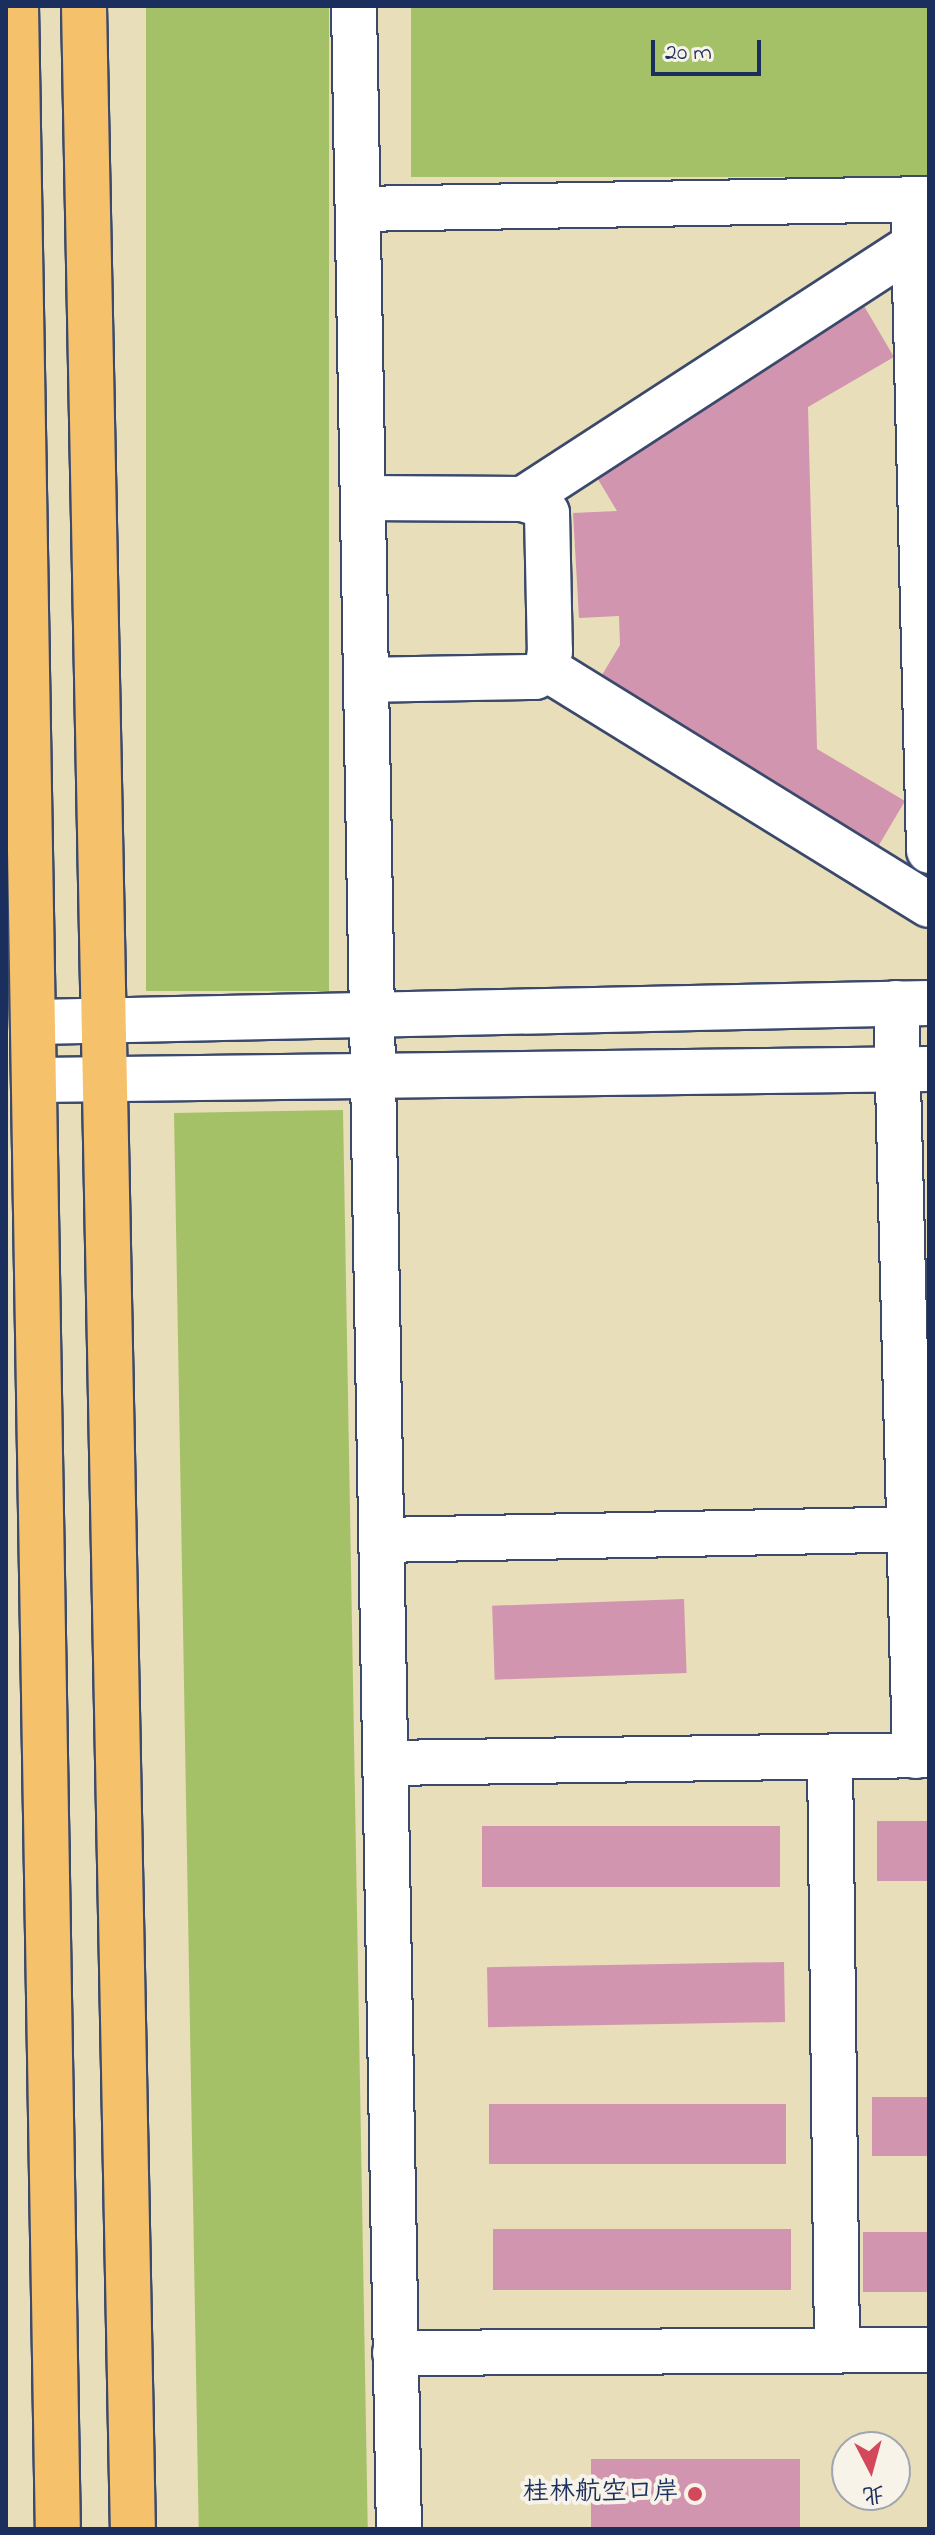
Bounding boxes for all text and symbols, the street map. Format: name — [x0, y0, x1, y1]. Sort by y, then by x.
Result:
scale bar — [655, 24, 765, 74]
text: 20 m — [665, 36, 712, 71]
north arrow — [831, 2431, 911, 2511]
text: 北 — [861, 2476, 886, 2510]
place label: 桂林航空口岸 — [523, 2478, 679, 2510]
marker: 桂林航空口岸 — [686, 2485, 704, 2503]

